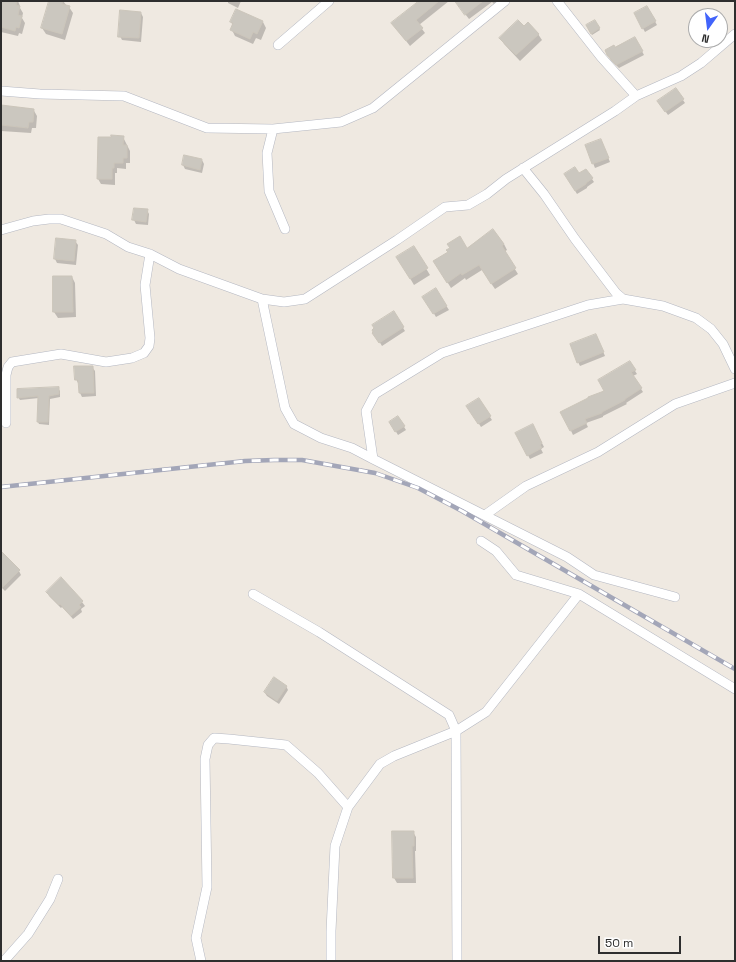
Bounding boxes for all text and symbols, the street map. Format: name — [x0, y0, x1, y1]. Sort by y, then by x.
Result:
north arrow — [688, 8, 728, 48]
text: N — [700, 31, 711, 46]
scale bar — [600, 928, 683, 954]
text: 50 m — [605, 935, 633, 951]

